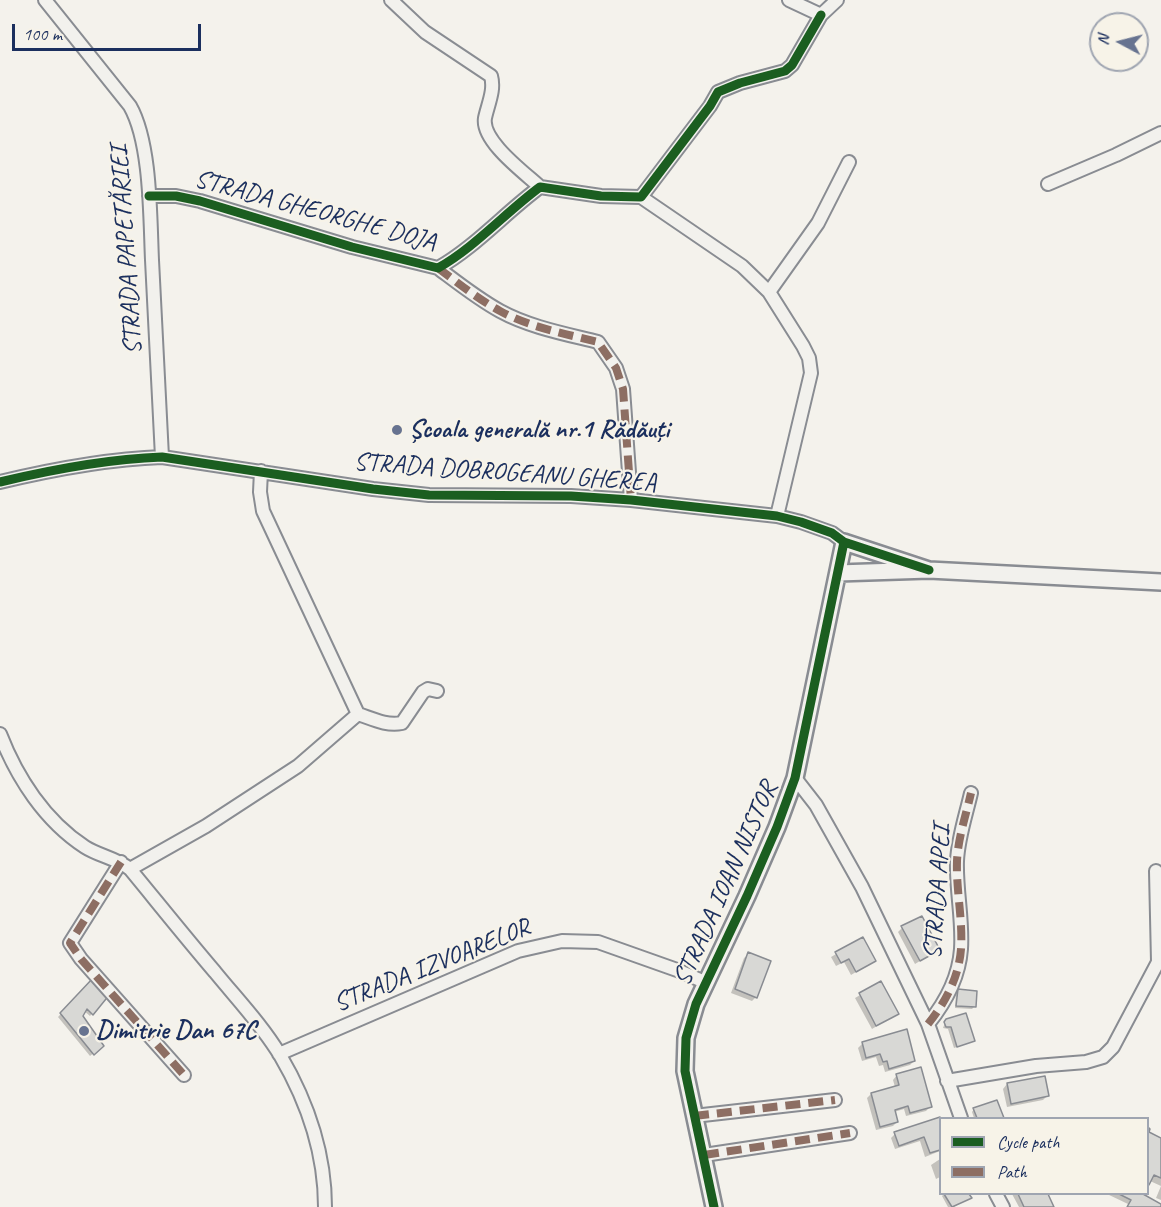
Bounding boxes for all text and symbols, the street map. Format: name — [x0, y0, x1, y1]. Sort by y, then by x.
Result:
scale bar — [15, 12, 204, 50]
north arrow — [1089, 12, 1149, 72]
text: 100 m — [23, 23, 62, 45]
text: N — [1093, 34, 1114, 46]
street label: STRADA PAPETĂRIEI — [104, 145, 150, 355]
street label: STRADA GHEORGHE DOJA — [191, 164, 439, 258]
place label: Școala generală nr.1 Rădăuți — [409, 414, 669, 446]
marker: Școala generală nr.1 Rădăuți — [390, 423, 404, 437]
street label: STRADA DOBROGEANU GHEREA — [353, 447, 657, 499]
street label: STRADA IOAN NISTOR — [667, 777, 785, 991]
street label: STRADA APEI — [918, 824, 958, 960]
street label: STRADA IZVOARELOR — [329, 912, 535, 1020]
place label: Dimitrie Dan 67C — [96, 1015, 256, 1047]
marker: Dimitrie Dan 67C — [77, 1024, 91, 1038]
legend — [939, 1117, 1149, 1195]
text: Cycle path — [997, 1131, 1059, 1153]
text: Path — [997, 1161, 1027, 1183]

